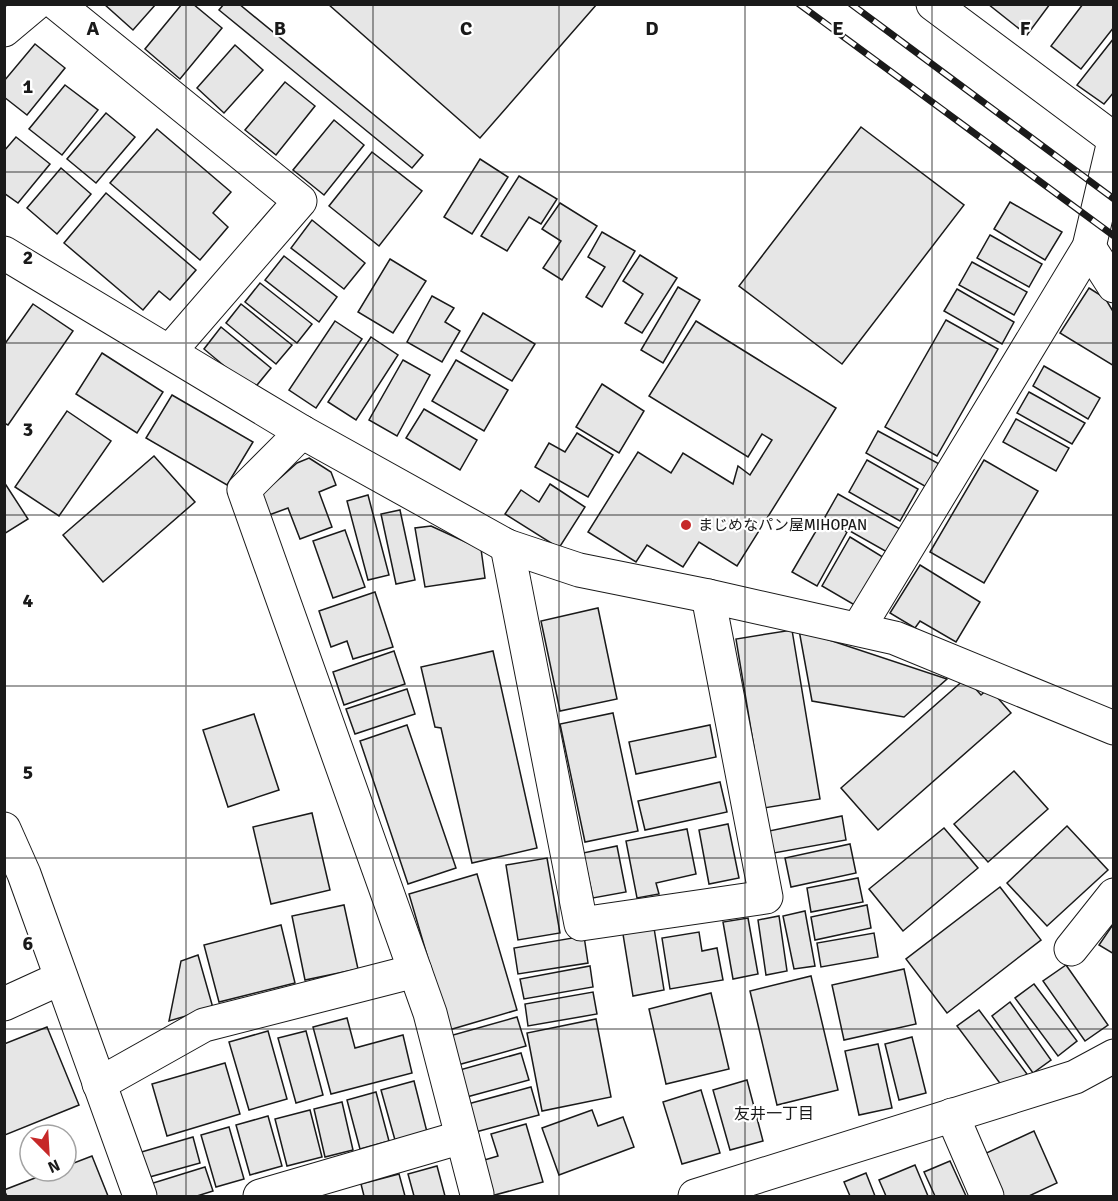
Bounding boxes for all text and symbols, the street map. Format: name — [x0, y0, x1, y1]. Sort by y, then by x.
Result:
text: A — [87, 16, 100, 41]
text: B — [274, 16, 286, 41]
text: C — [460, 16, 472, 41]
text: D — [645, 16, 659, 41]
text: E — [832, 16, 844, 41]
text: F — [1020, 16, 1031, 41]
text: 1 — [23, 74, 34, 99]
text: 2 — [23, 245, 33, 270]
text: 3 — [23, 417, 33, 442]
place label: まじめなパン屋MIHOPAN — [698, 516, 867, 534]
marker: まじめなパン屋MIHOPAN — [679, 518, 693, 532]
text: 4 — [23, 588, 34, 613]
text: 5 — [23, 760, 33, 785]
text: 6 — [23, 931, 34, 956]
district label: 友井一丁目 — [734, 1104, 814, 1124]
north arrow — [18, 1123, 78, 1183]
text: N — [45, 1154, 63, 1177]

